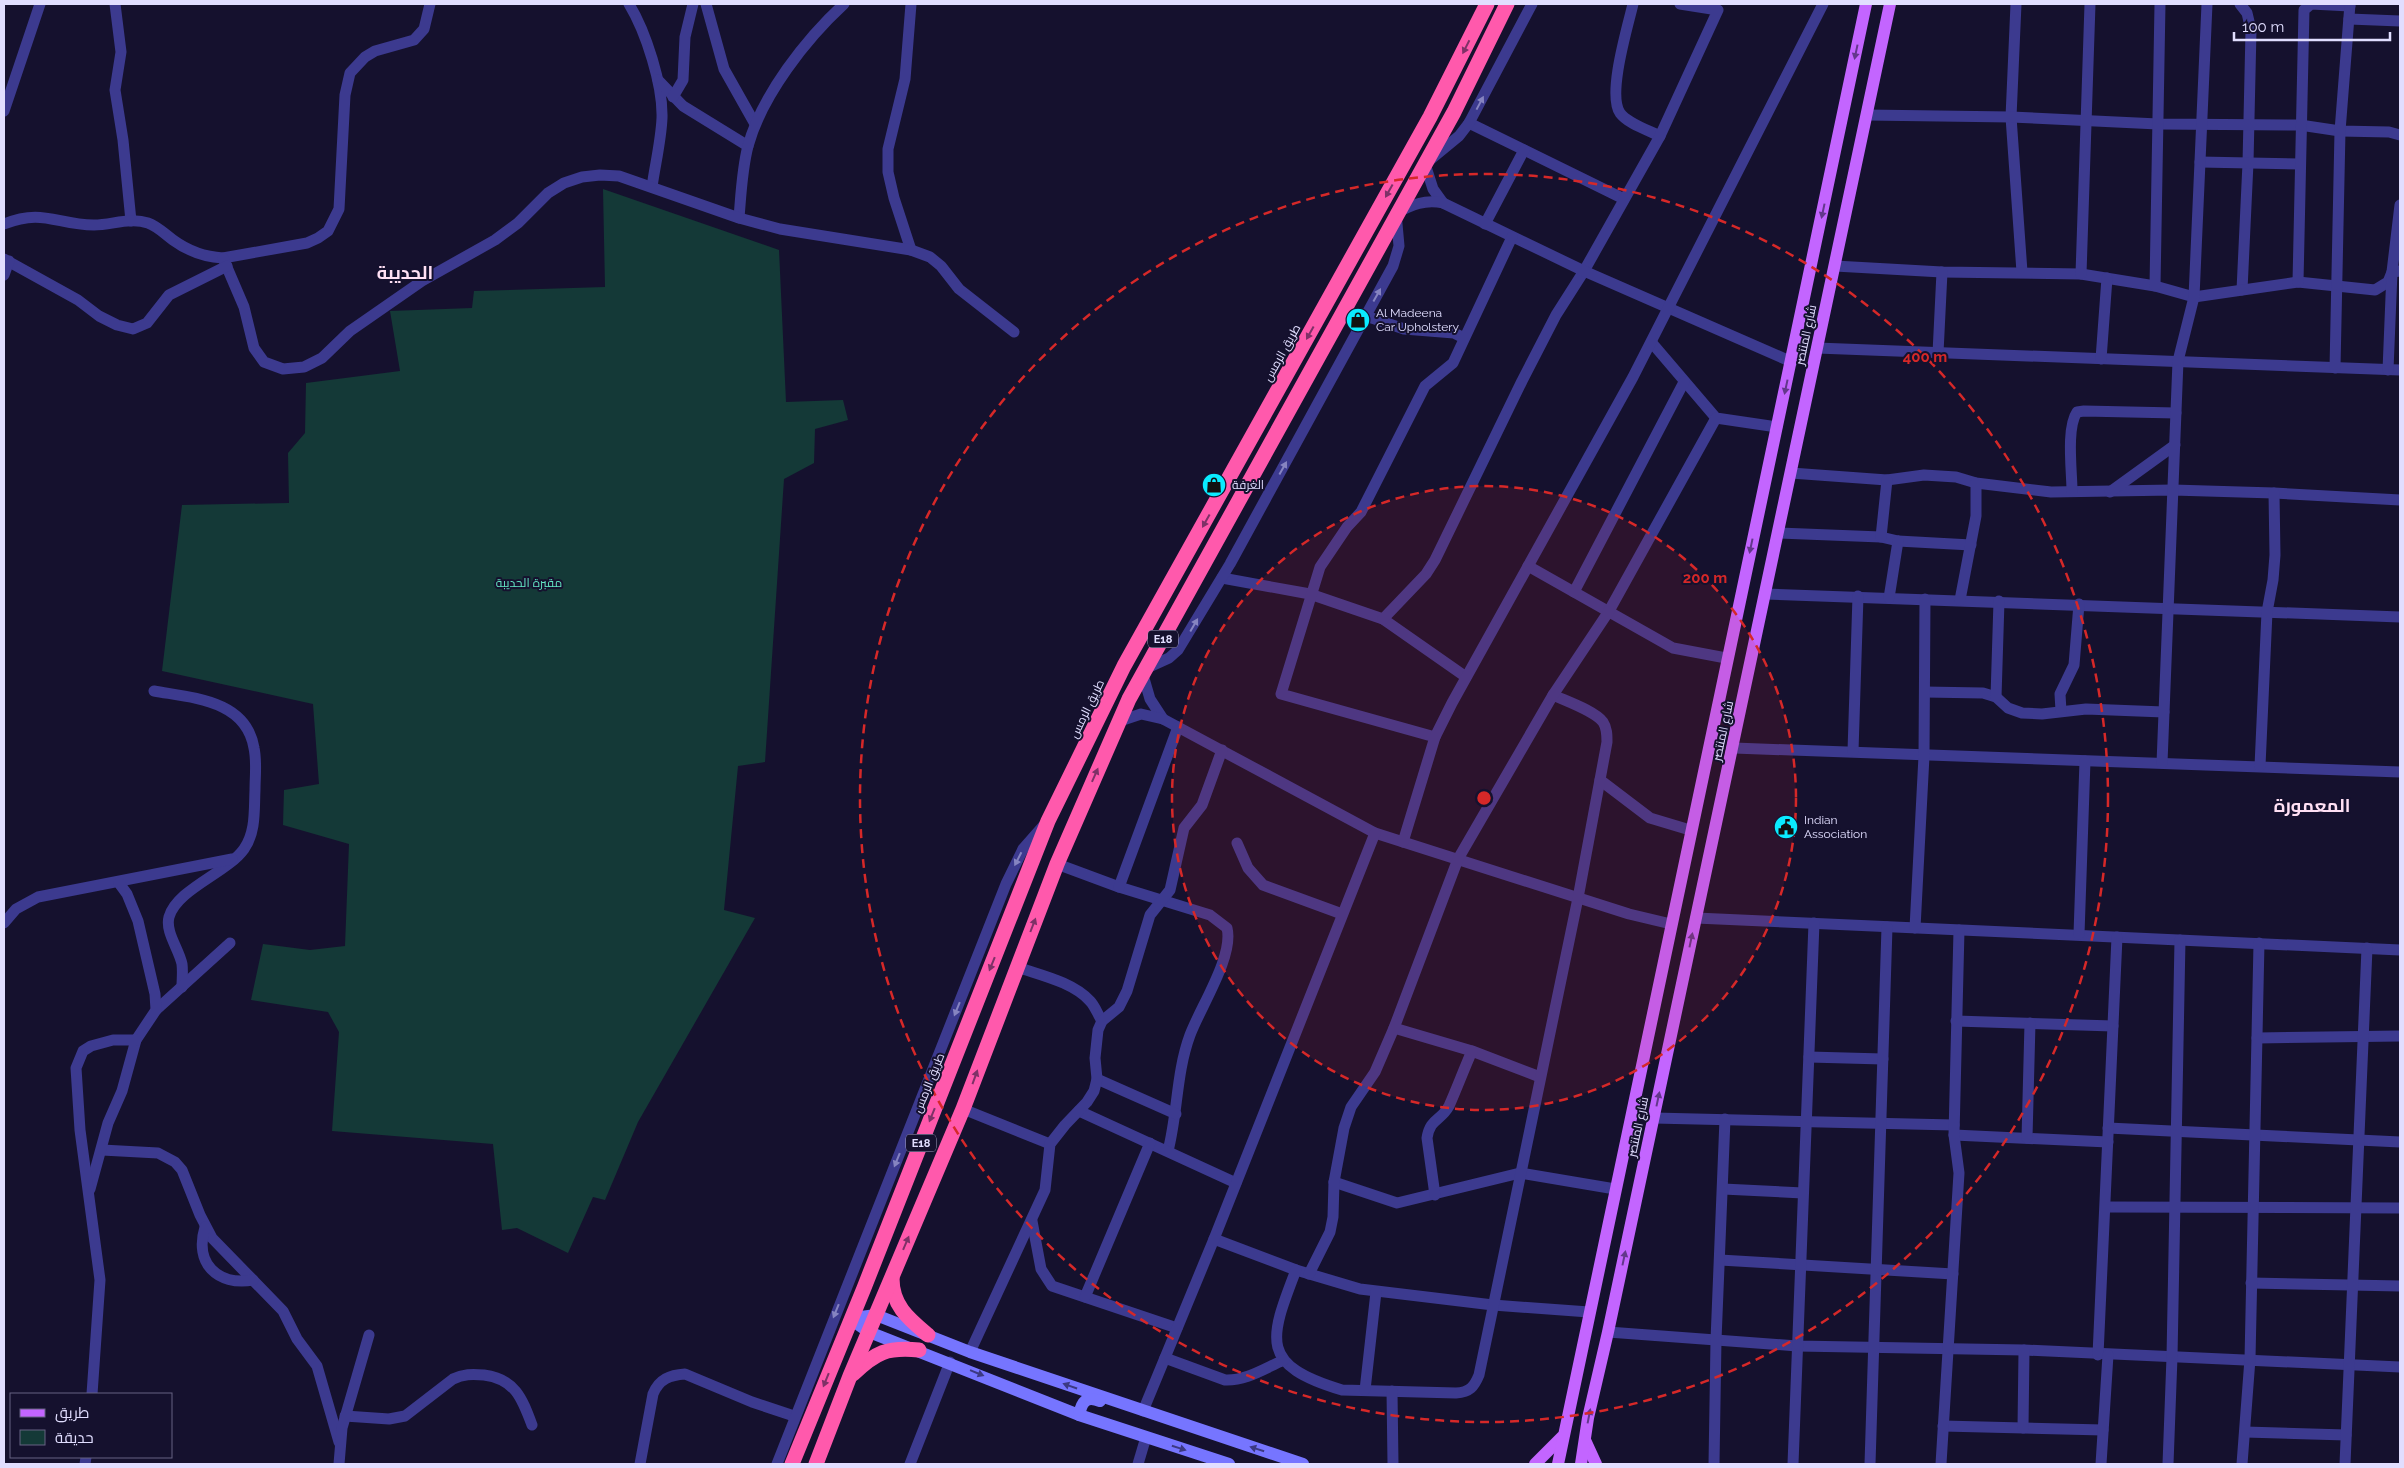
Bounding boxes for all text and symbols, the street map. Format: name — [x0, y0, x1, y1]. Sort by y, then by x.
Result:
scale bar — [2234, 10, 2390, 42]
text: 100 m — [2242, 18, 2284, 36]
one-way arrow — [1462, 40, 1470, 55]
one-way arrow — [1852, 44, 1860, 59]
one-way arrow — [1476, 95, 1484, 110]
one-way arrow — [1385, 183, 1393, 198]
one-way arrow — [1819, 203, 1827, 218]
district label: الحديبة — [377, 262, 433, 283]
one-way arrow — [1373, 287, 1381, 302]
street label: شارع المنتصر — [1793, 303, 1820, 368]
place label: Al Madeena Car Upholstery — [1376, 306, 1460, 334]
shop icon: Al Madeena Car Upholstery — [1345, 307, 1371, 333]
street label: طريق الرمس — [1261, 322, 1304, 384]
one-way arrow — [1306, 326, 1315, 339]
text: 400 m — [1903, 348, 1947, 366]
one-way arrow — [1782, 379, 1790, 394]
one-way arrow — [1279, 461, 1287, 475]
shop icon: الغرفة — [1201, 472, 1227, 498]
place label: الغرفة — [1232, 478, 1264, 492]
one-way arrow — [1202, 513, 1210, 528]
one-way arrow — [1747, 538, 1755, 553]
text: 200 m — [1683, 569, 1727, 587]
park label: مقبرة الحديبة — [496, 576, 562, 590]
one-way arrow — [1190, 618, 1199, 631]
road number: E18 — [1148, 630, 1178, 648]
street label: طريق الرمس — [1067, 677, 1107, 741]
street label: شارع المنتصر — [1710, 699, 1737, 764]
one-way arrow — [1092, 768, 1100, 782]
centre of rings — [1475, 789, 1493, 807]
district label: المعمورة — [2274, 795, 2350, 817]
place label: Indian Association — [1804, 813, 1867, 841]
public building icon: Indian Association — [1773, 814, 1799, 840]
one-way arrow — [1014, 852, 1022, 866]
one-way arrow — [1029, 917, 1037, 932]
one-way arrow — [1687, 932, 1695, 947]
one-way arrow — [987, 957, 995, 971]
one-way arrow — [953, 1002, 961, 1017]
street label: طريق الرمس — [911, 1051, 947, 1115]
one-way arrow — [971, 1069, 979, 1084]
one-way arrow — [1654, 1091, 1662, 1106]
street label: شارع المنتصر — [1625, 1095, 1652, 1160]
one-way arrow — [928, 1108, 936, 1123]
road number: E18 — [906, 1134, 936, 1152]
one-way arrow — [892, 1153, 900, 1167]
one-way arrow — [903, 1236, 911, 1250]
one-way arrow — [1620, 1250, 1628, 1265]
one-way arrow — [832, 1304, 840, 1319]
one-way arrow — [970, 1370, 984, 1378]
one-way arrow — [822, 1373, 830, 1388]
one-way arrow — [1062, 1382, 1077, 1389]
legend — [10, 1393, 172, 1458]
text: طريق — [55, 1404, 89, 1423]
one-way arrow — [1585, 1408, 1593, 1424]
text: حديقة — [55, 1429, 94, 1447]
one-way arrow — [1171, 1444, 1186, 1452]
one-way arrow — [1249, 1445, 1264, 1453]

